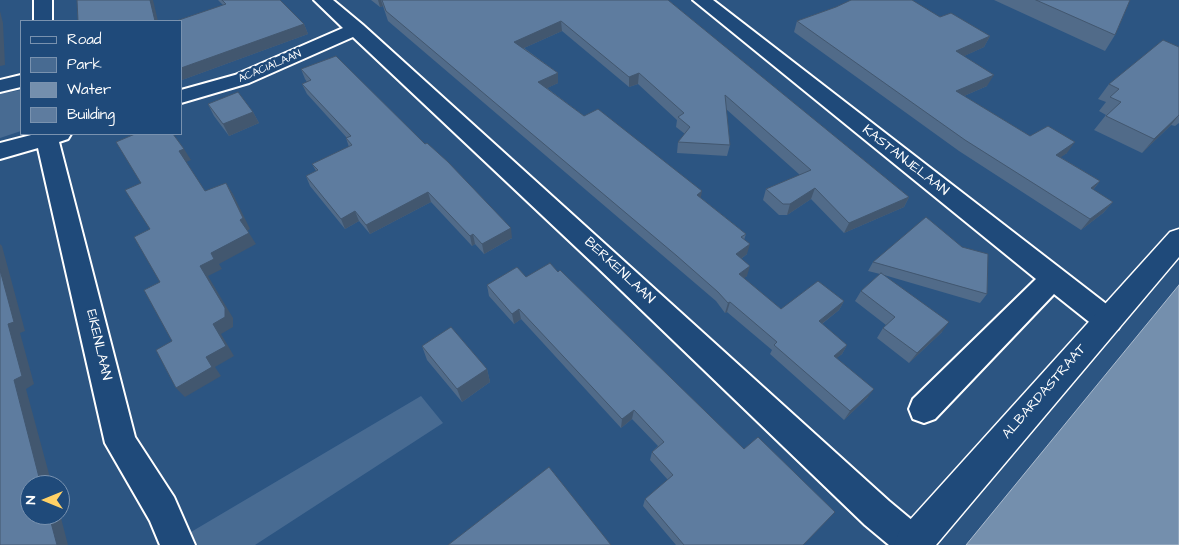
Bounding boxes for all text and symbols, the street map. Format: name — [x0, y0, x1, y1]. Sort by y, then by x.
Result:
legend — [20, 20, 182, 135]
text: Road — [67, 29, 101, 50]
street label: ACACIALAAN — [237, 48, 303, 86]
text: Park — [67, 54, 102, 75]
text: Water — [67, 79, 111, 100]
text: Building — [67, 104, 115, 125]
street label: KASTANJELAAN — [858, 122, 952, 200]
street label: BERKENLAAN — [580, 234, 658, 308]
street label: EIKENLAAN — [82, 308, 114, 382]
street label: ALBARDASTRAAT — [999, 341, 1091, 443]
north arrow — [20, 475, 70, 525]
text: N — [21, 496, 41, 504]

